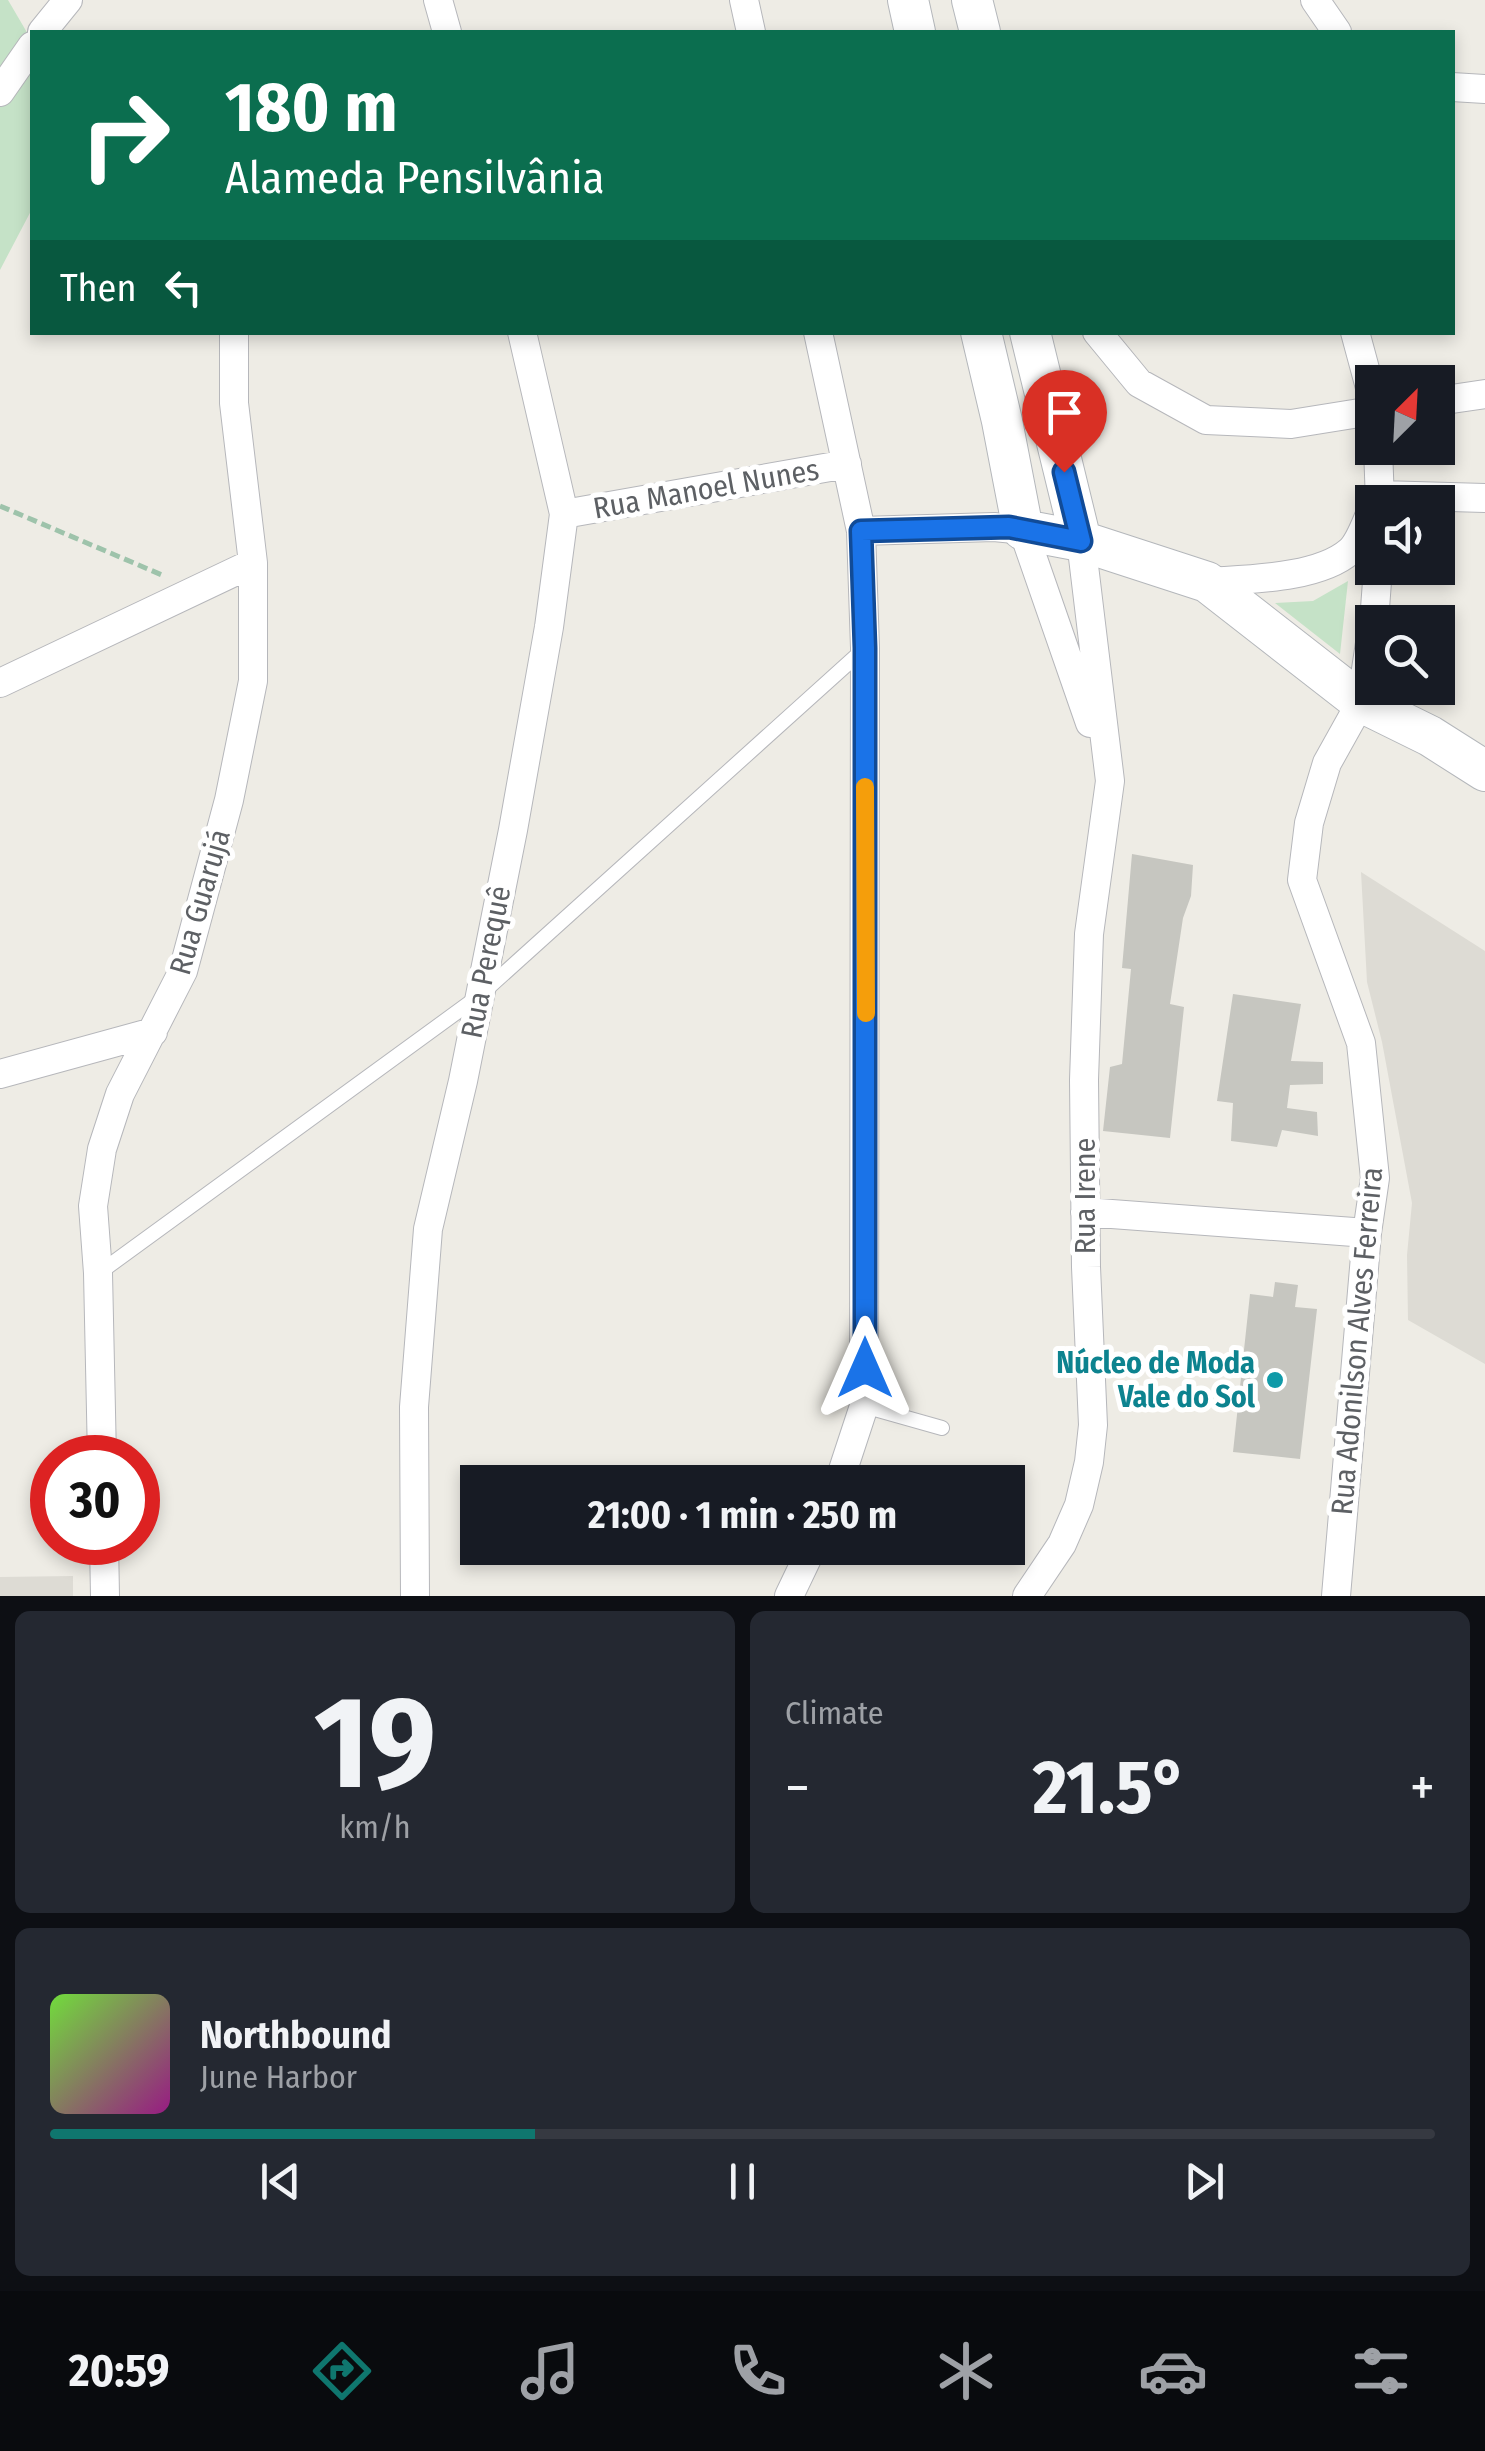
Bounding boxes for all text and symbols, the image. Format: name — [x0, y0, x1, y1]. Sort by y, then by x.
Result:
text: 180 m — [225, 66, 398, 150]
icon: right — [60, 70, 190, 200]
text: Alameda Pensilvânia — [225, 151, 605, 205]
icon: left — [156, 260, 211, 315]
text: Then — [60, 265, 136, 311]
north arrow — [1355, 365, 1455, 465]
map controls — [1355, 365, 1455, 705]
pin — [1022, 370, 1107, 473]
icon: arrive — [1037, 385, 1092, 440]
street label: Rua Manoel Nunes — [590, 451, 822, 527]
button: sound — [1355, 485, 1455, 585]
button: search — [1355, 605, 1455, 705]
street label: Rua Guarujá — [162, 825, 238, 979]
street label: Rua Perequê — [454, 883, 518, 1041]
street label: Rua Irene — [1067, 1138, 1103, 1254]
street label: Rua Adonilson Alves Ferreira — [1324, 1166, 1390, 1516]
position arrow — [813, 1316, 917, 1420]
place label: Núcleo de Moda Vale do Sol — [1056, 1345, 1256, 1415]
marker: Núcleo de Moda Vale do Sol — [1264, 1369, 1286, 1391]
speed limit sign: 30 — [30, 1435, 160, 1565]
text: 21:00 · 1 min · 250 m — [588, 1492, 897, 1538]
text: 19 — [314, 1665, 436, 1821]
text: Climate — [785, 1694, 884, 1732]
text: 21.5° — [1033, 1743, 1187, 1833]
text: − — [785, 1755, 810, 1821]
text: + — [1410, 1755, 1435, 1821]
text: km/h — [339, 1808, 411, 1846]
text: Northbound — [200, 2012, 392, 2058]
text: June Harbor — [200, 2058, 357, 2096]
icon: previous — [253, 2154, 308, 2209]
icon: pause — [715, 2154, 770, 2209]
icon: next — [1177, 2154, 1232, 2209]
icon: directions — [307, 2336, 377, 2406]
icon: music — [515, 2336, 585, 2406]
icon: phone — [723, 2336, 793, 2406]
icon: climate — [931, 2336, 1001, 2406]
icon: car — [1138, 2336, 1208, 2406]
icon: filters — [1346, 2336, 1416, 2406]
text: 20:59 — [69, 2344, 170, 2398]

